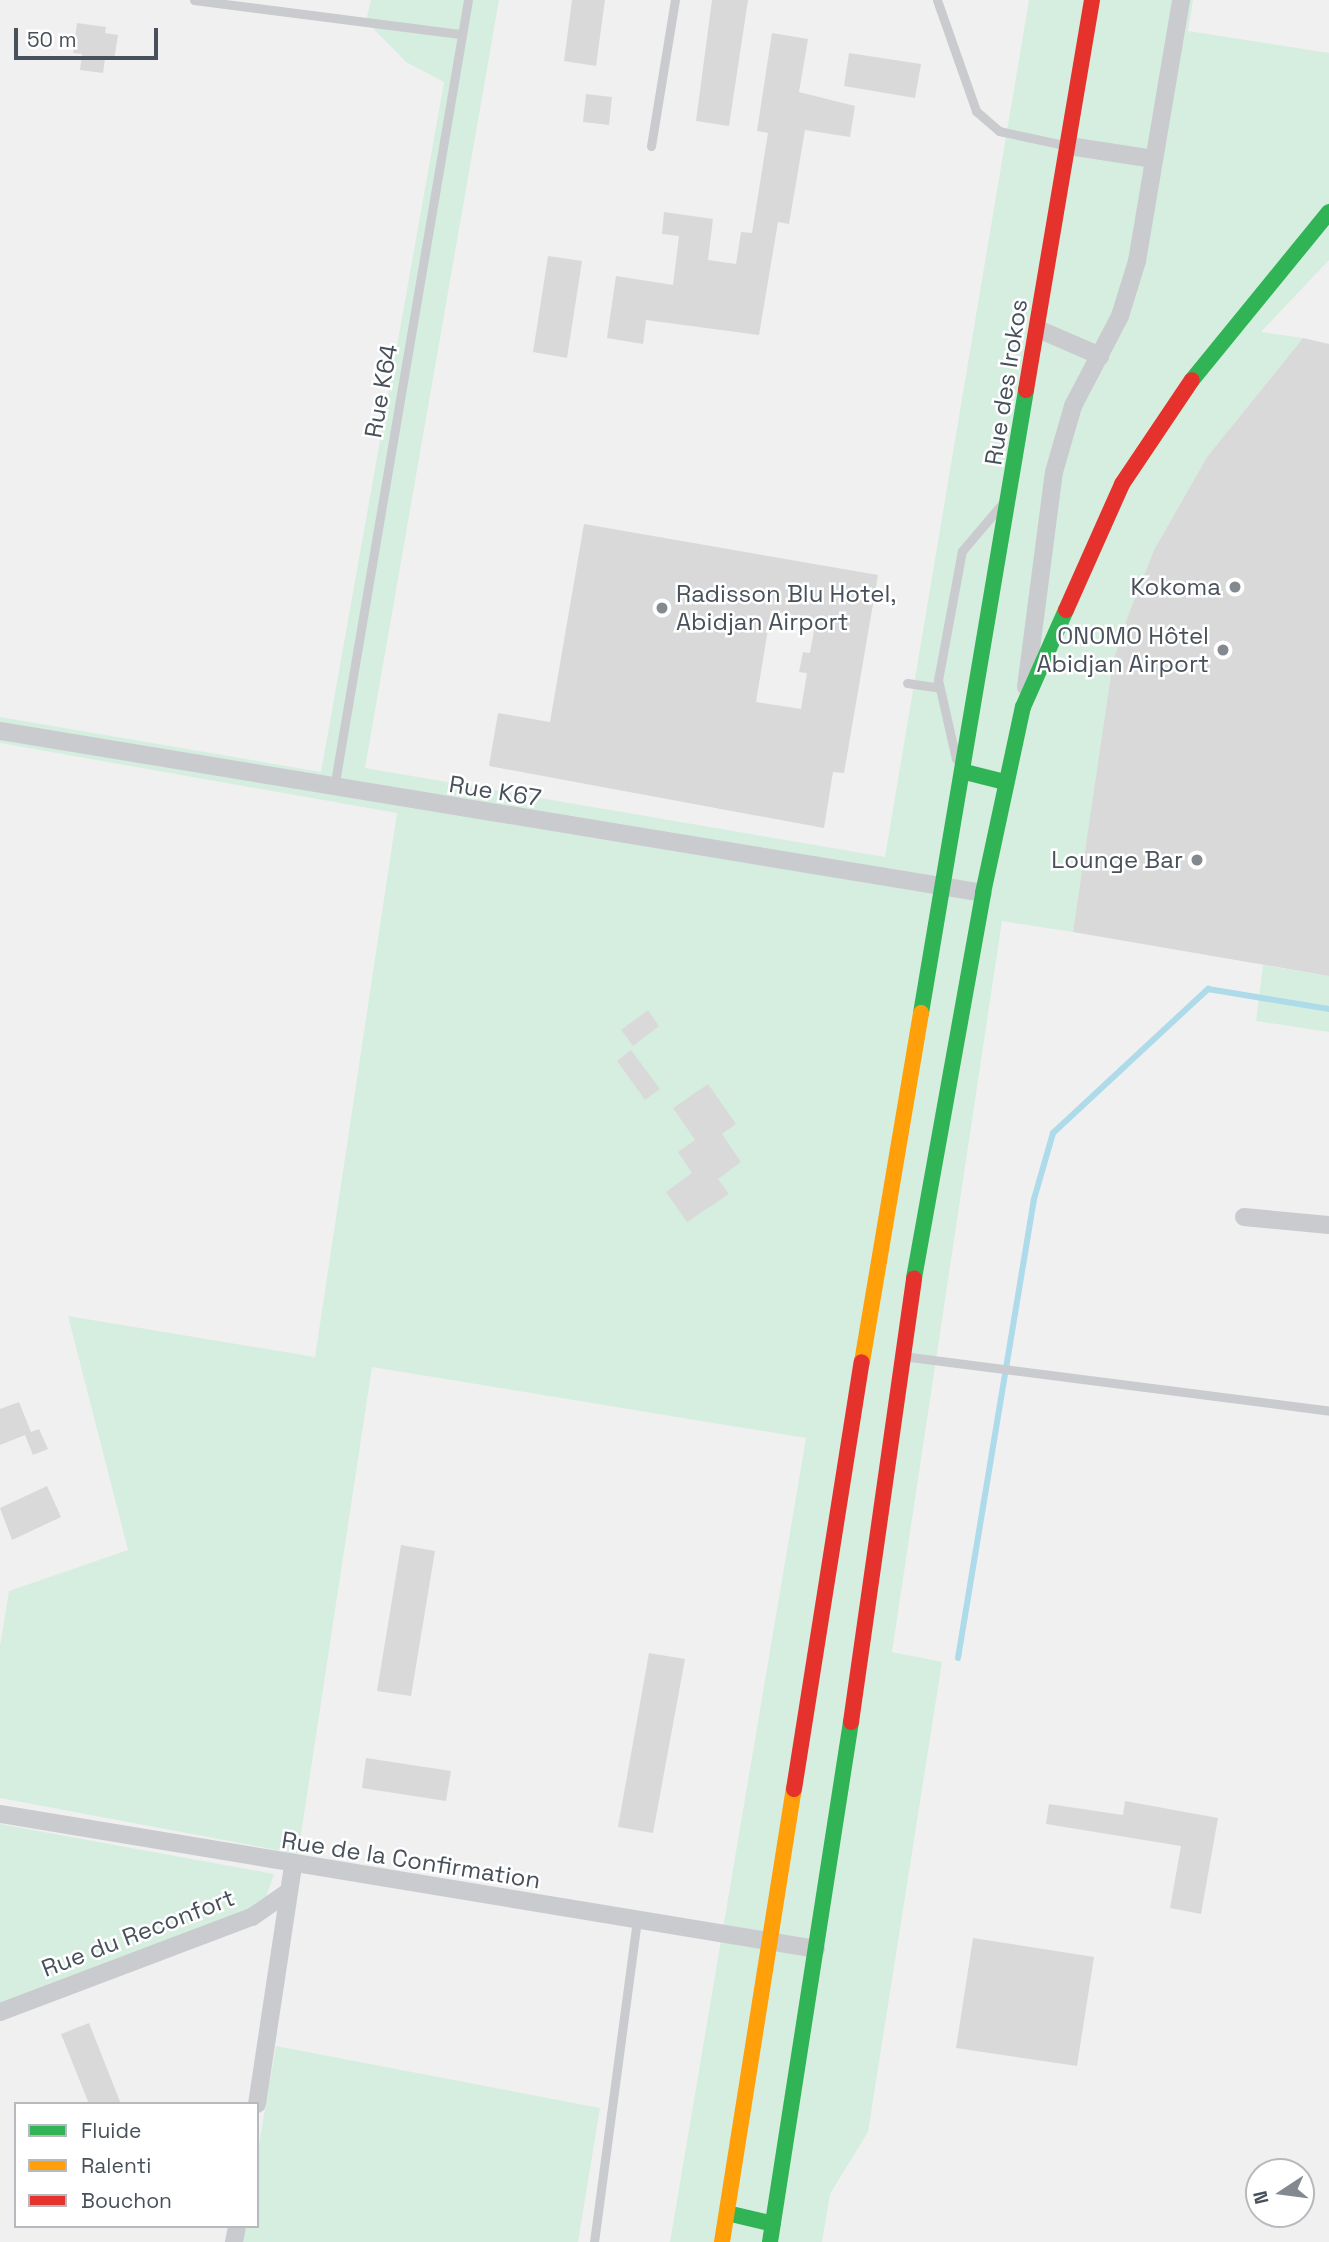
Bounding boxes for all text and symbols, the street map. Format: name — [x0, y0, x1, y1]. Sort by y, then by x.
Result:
scale bar — [18, 14, 161, 58]
text: 50 m — [27, 26, 77, 53]
street label: Rue des Irokos — [979, 297, 1033, 467]
street label: Rue K64 — [359, 342, 403, 440]
place label: Kokoma — [1130, 573, 1221, 601]
marker: Kokoma — [1227, 579, 1243, 595]
place label: Radisson Blu Hotel, Abidjan Airport — [676, 580, 896, 636]
marker: Radisson Blu Hotel, Abidjan Airport — [654, 600, 670, 616]
place label: ONOMO Hôtel Abidjan Airport — [1036, 622, 1209, 678]
marker: ONOMO Hôtel Abidjan Airport — [1215, 642, 1231, 658]
street label: Rue K67 — [447, 770, 543, 812]
place label: Lounge Bar — [1051, 846, 1183, 874]
marker: Lounge Bar — [1189, 852, 1205, 868]
street label: Rue de la Confirmation — [280, 1825, 542, 1895]
street label: Rue du Reconfort — [37, 1883, 239, 1983]
legend — [14, 2102, 259, 2228]
text: Fluide — [81, 2117, 141, 2144]
text: Ralenti — [81, 2152, 151, 2179]
north arrow — [1245, 2158, 1315, 2228]
text: Bouchon — [81, 2187, 172, 2214]
text: N — [1247, 2188, 1275, 2206]

